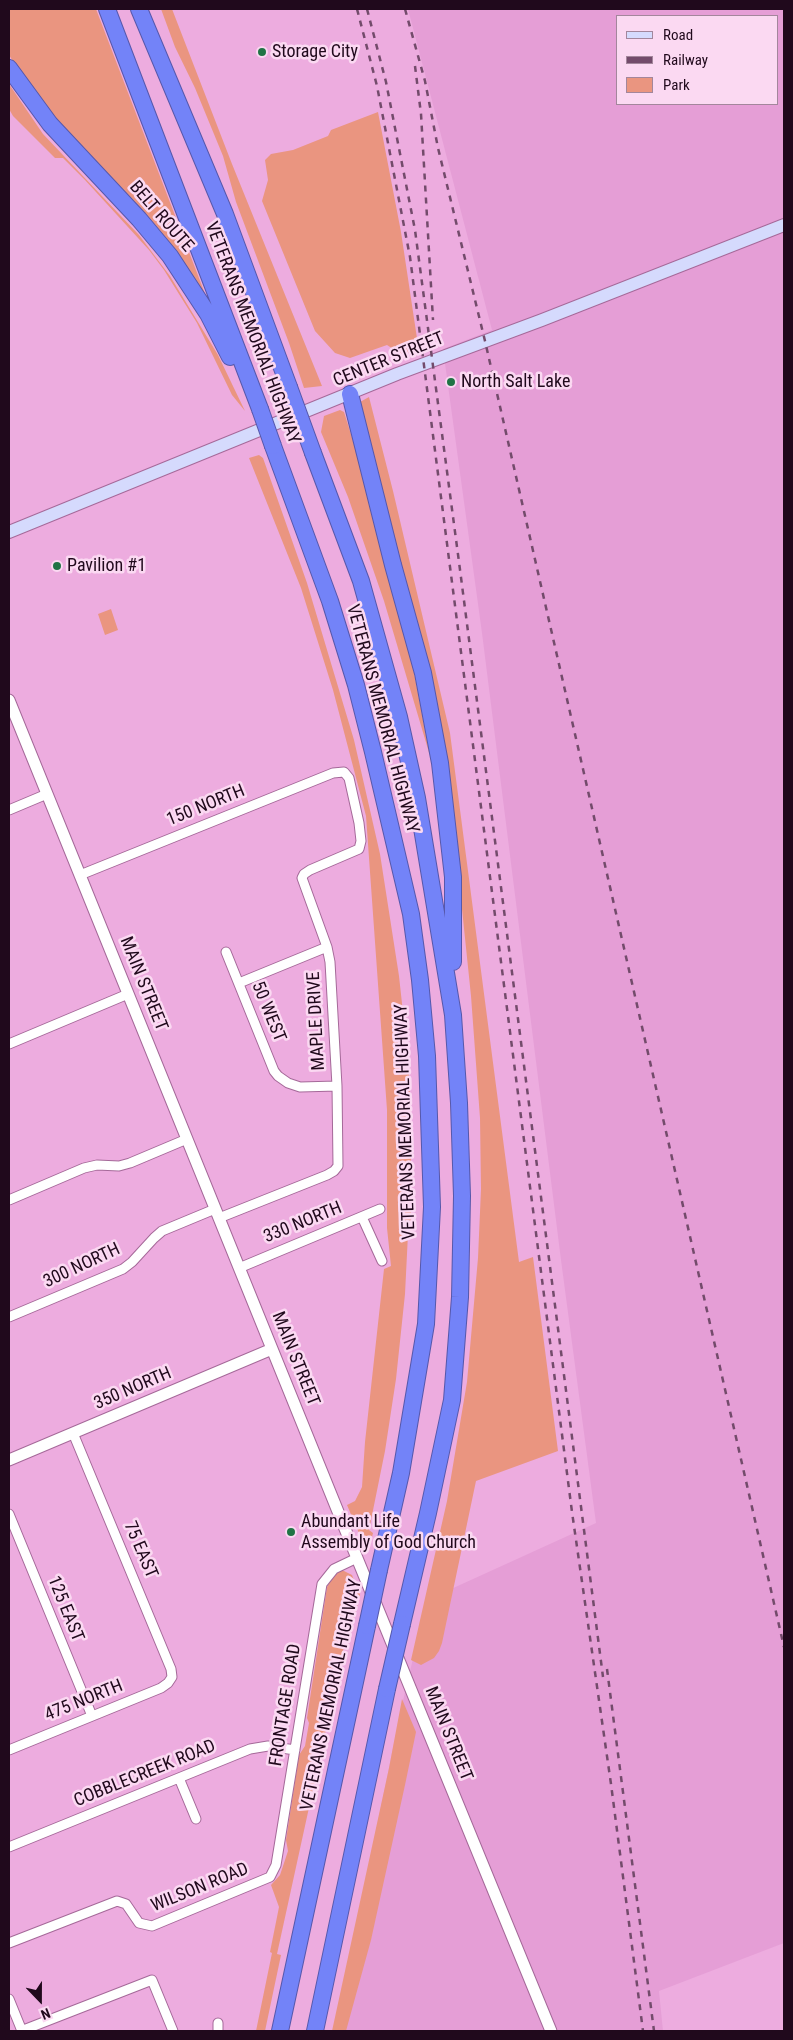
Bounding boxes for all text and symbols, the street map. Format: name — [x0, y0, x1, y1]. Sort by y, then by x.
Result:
legend — [616, 15, 778, 105]
text: Road — [663, 26, 693, 44]
place label: Storage City — [272, 41, 358, 63]
marker: Storage City — [256, 46, 268, 58]
text: Railway — [663, 51, 708, 69]
text: Park — [663, 76, 690, 94]
street label: BELT ROUTE — [124, 177, 198, 257]
street label: VETERANS MEMORIAL HIGHWAY — [200, 219, 304, 447]
street label: CENTER STREET — [330, 328, 448, 392]
place label: North Salt Lake — [461, 371, 570, 393]
marker: North Salt Lake — [445, 376, 457, 388]
place label: Pavilion #1 — [67, 555, 146, 577]
marker: Pavilion #1 — [51, 560, 63, 572]
street label: VETERANS MEMORIAL HIGHWAY — [341, 602, 423, 836]
street label: 150 NORTH — [164, 781, 248, 831]
street label: MAIN STREET — [114, 934, 172, 1034]
street label: MAPLE DRIVE — [304, 971, 330, 1071]
street label: 50 WEST — [246, 979, 290, 1045]
street label: VETERANS MEMORIAL HIGHWAY — [391, 1004, 421, 1240]
street label: 330 NORTH — [261, 1198, 345, 1248]
street label: 300 NORTH — [40, 1239, 124, 1293]
street label: MAIN STREET — [266, 1309, 324, 1409]
street label: 350 NORTH — [91, 1363, 175, 1415]
place label: Abundant Life Assembly of God Church — [301, 1511, 476, 1554]
street label: 75 EAST — [118, 1518, 162, 1582]
marker: Abundant Life Assembly of God Church — [285, 1526, 297, 1538]
street label: 125 EAST — [42, 1573, 88, 1645]
street label: VETERANS MEMORIAL HIGHWAY — [297, 1577, 367, 1813]
street label: FRONTAGE ROAD — [266, 1642, 306, 1768]
street label: 475 NORTH — [42, 1676, 126, 1726]
street label: MAIN STREET — [419, 1684, 477, 1784]
street label: COBBLECREEK ROAD — [71, 1736, 219, 1812]
street label: WILSON ROAD — [148, 1859, 252, 1917]
north arrow — [15, 1975, 65, 2025]
text: N — [39, 2005, 53, 2023]

